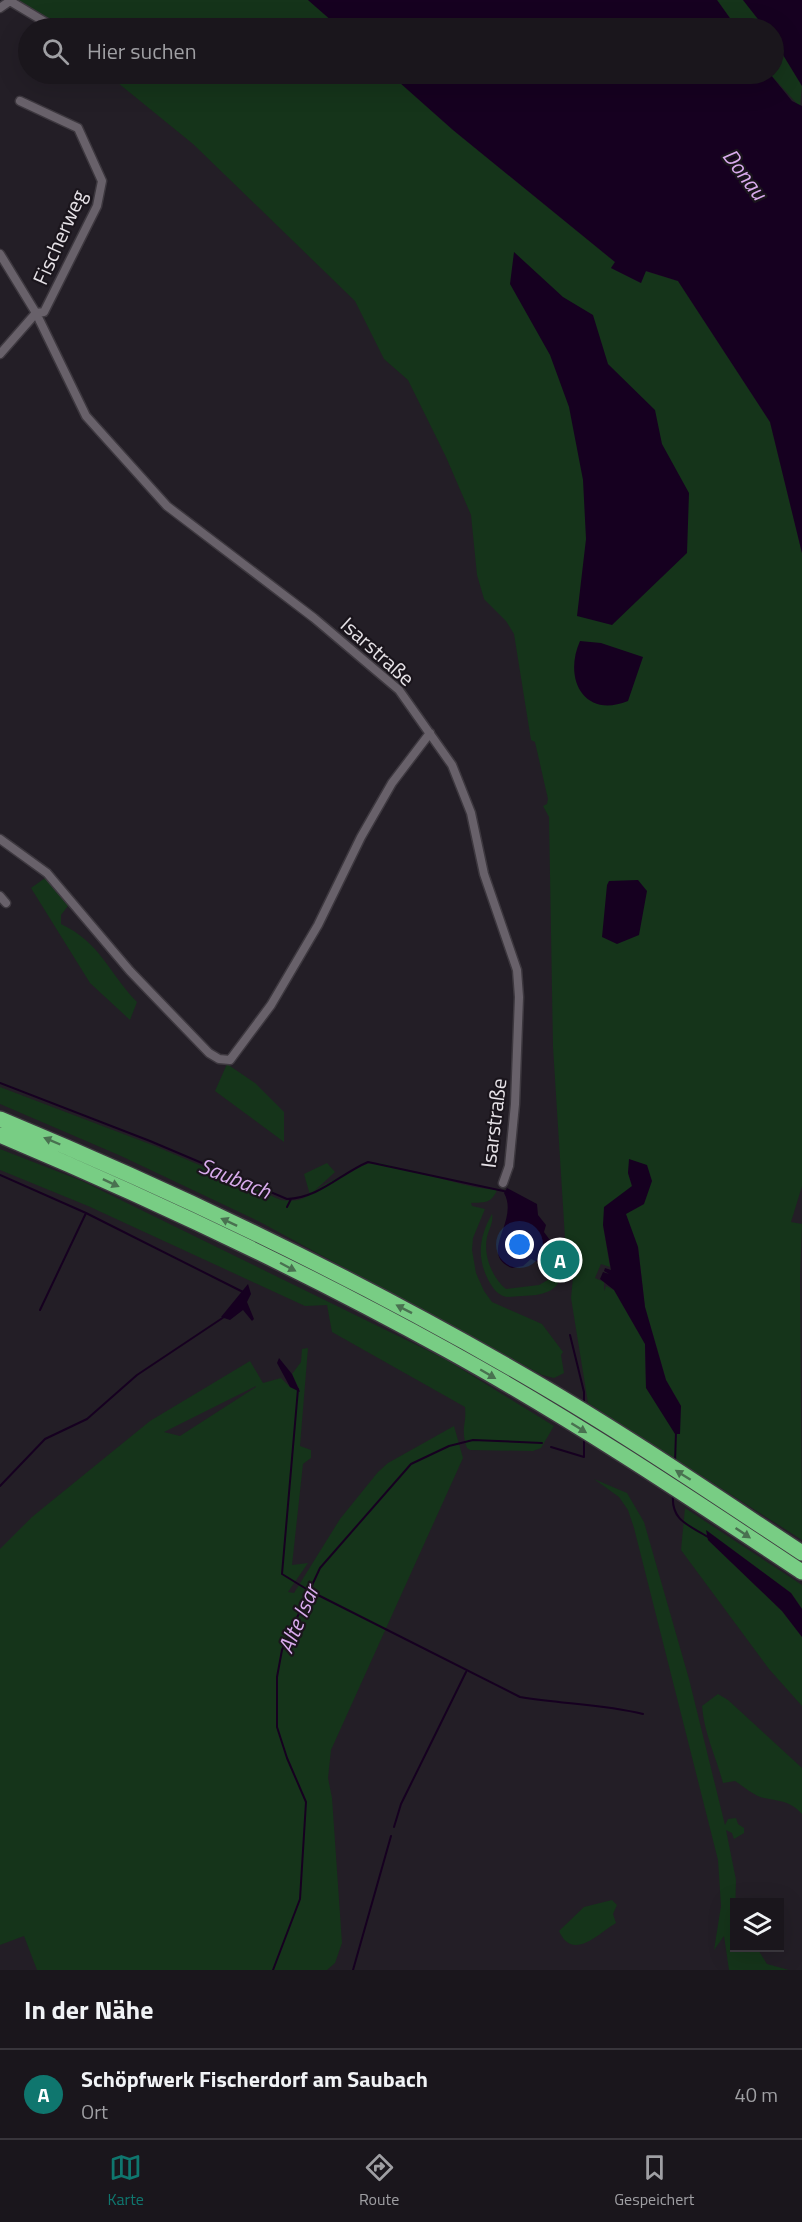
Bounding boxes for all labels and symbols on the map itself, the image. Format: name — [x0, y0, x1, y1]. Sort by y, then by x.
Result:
water label: Donau — [714, 141, 777, 209]
street label: Fischerweg — [24, 184, 94, 290]
street label: Isarstraße — [334, 609, 422, 693]
street label: Isarstraße — [472, 1076, 514, 1170]
one-way arrow — [43, 1135, 61, 1145]
water label: Saubach — [194, 1148, 277, 1208]
one-way arrow — [103, 1178, 120, 1187]
one-way arrow — [221, 1217, 238, 1226]
your location — [505, 1230, 534, 1259]
pin: A — [540, 1238, 580, 1282]
one-way arrow — [279, 1262, 296, 1272]
one-way arrow — [395, 1305, 412, 1314]
one-way arrow — [480, 1368, 496, 1379]
one-way arrow — [571, 1423, 587, 1434]
one-way arrow — [675, 1470, 691, 1481]
one-way arrow — [735, 1527, 751, 1539]
water label: Alte Isar — [268, 1577, 329, 1659]

